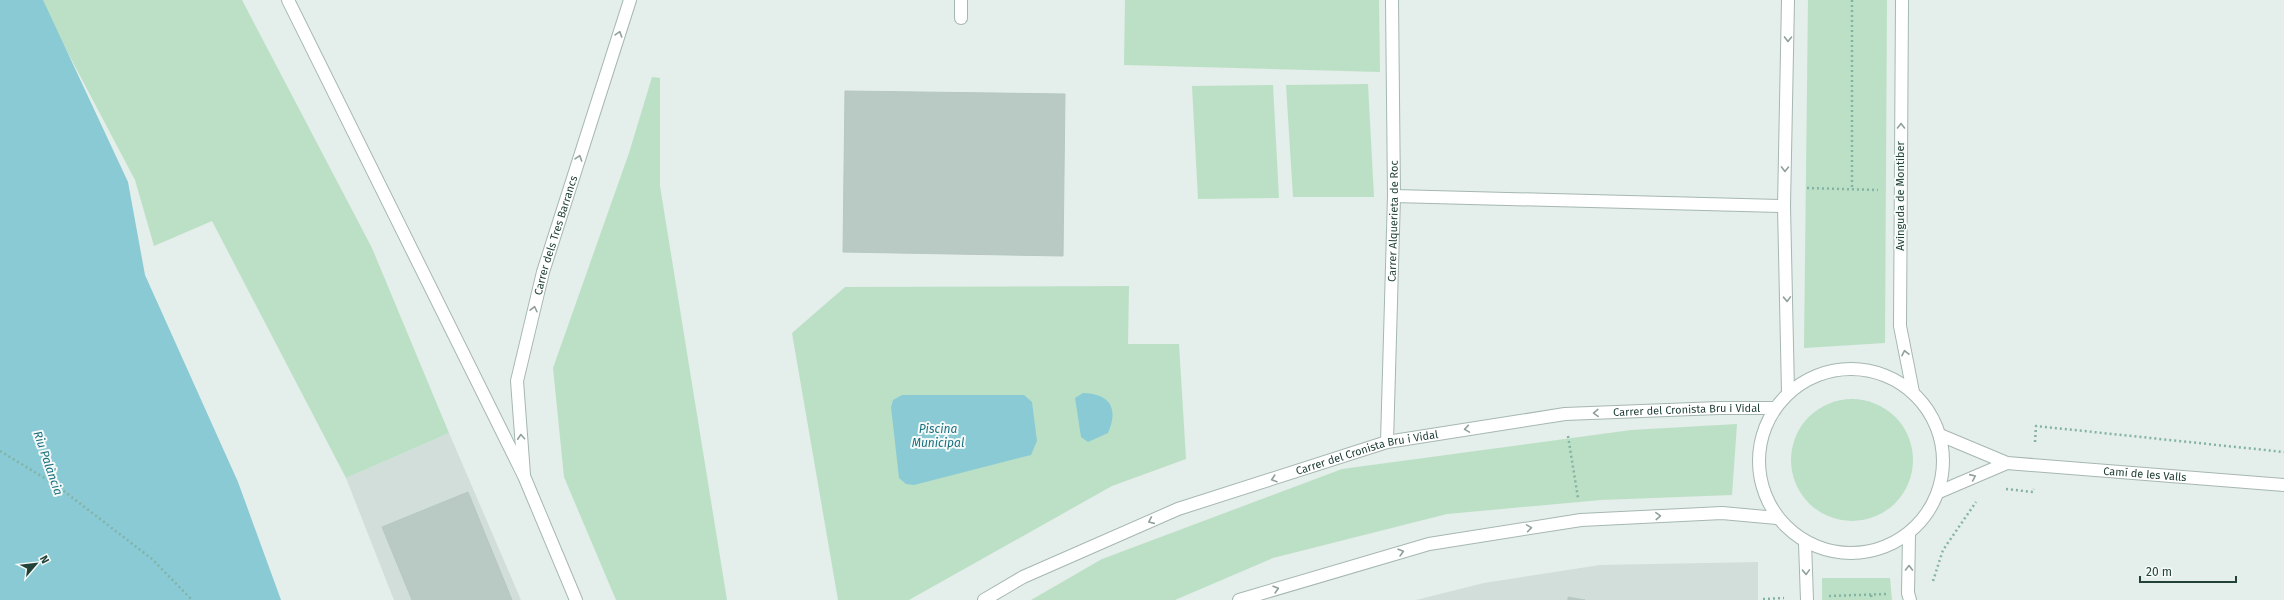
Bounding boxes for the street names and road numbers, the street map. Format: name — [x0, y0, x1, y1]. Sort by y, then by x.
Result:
street label: Avinguda de Montiber — [1894, 140, 1907, 251]
street label: Carrer Alquerieta de Roc — [1386, 160, 1401, 282]
street label: Carrer dels Tres Barrancs — [532, 174, 580, 296]
street label: Carrer del Cronista Bru i Vidal — [1613, 402, 1760, 419]
street label: Carrer del Cronista Bru i Vidal — [1294, 428, 1439, 478]
street label: Camí de les Valls — [2103, 465, 2187, 484]

